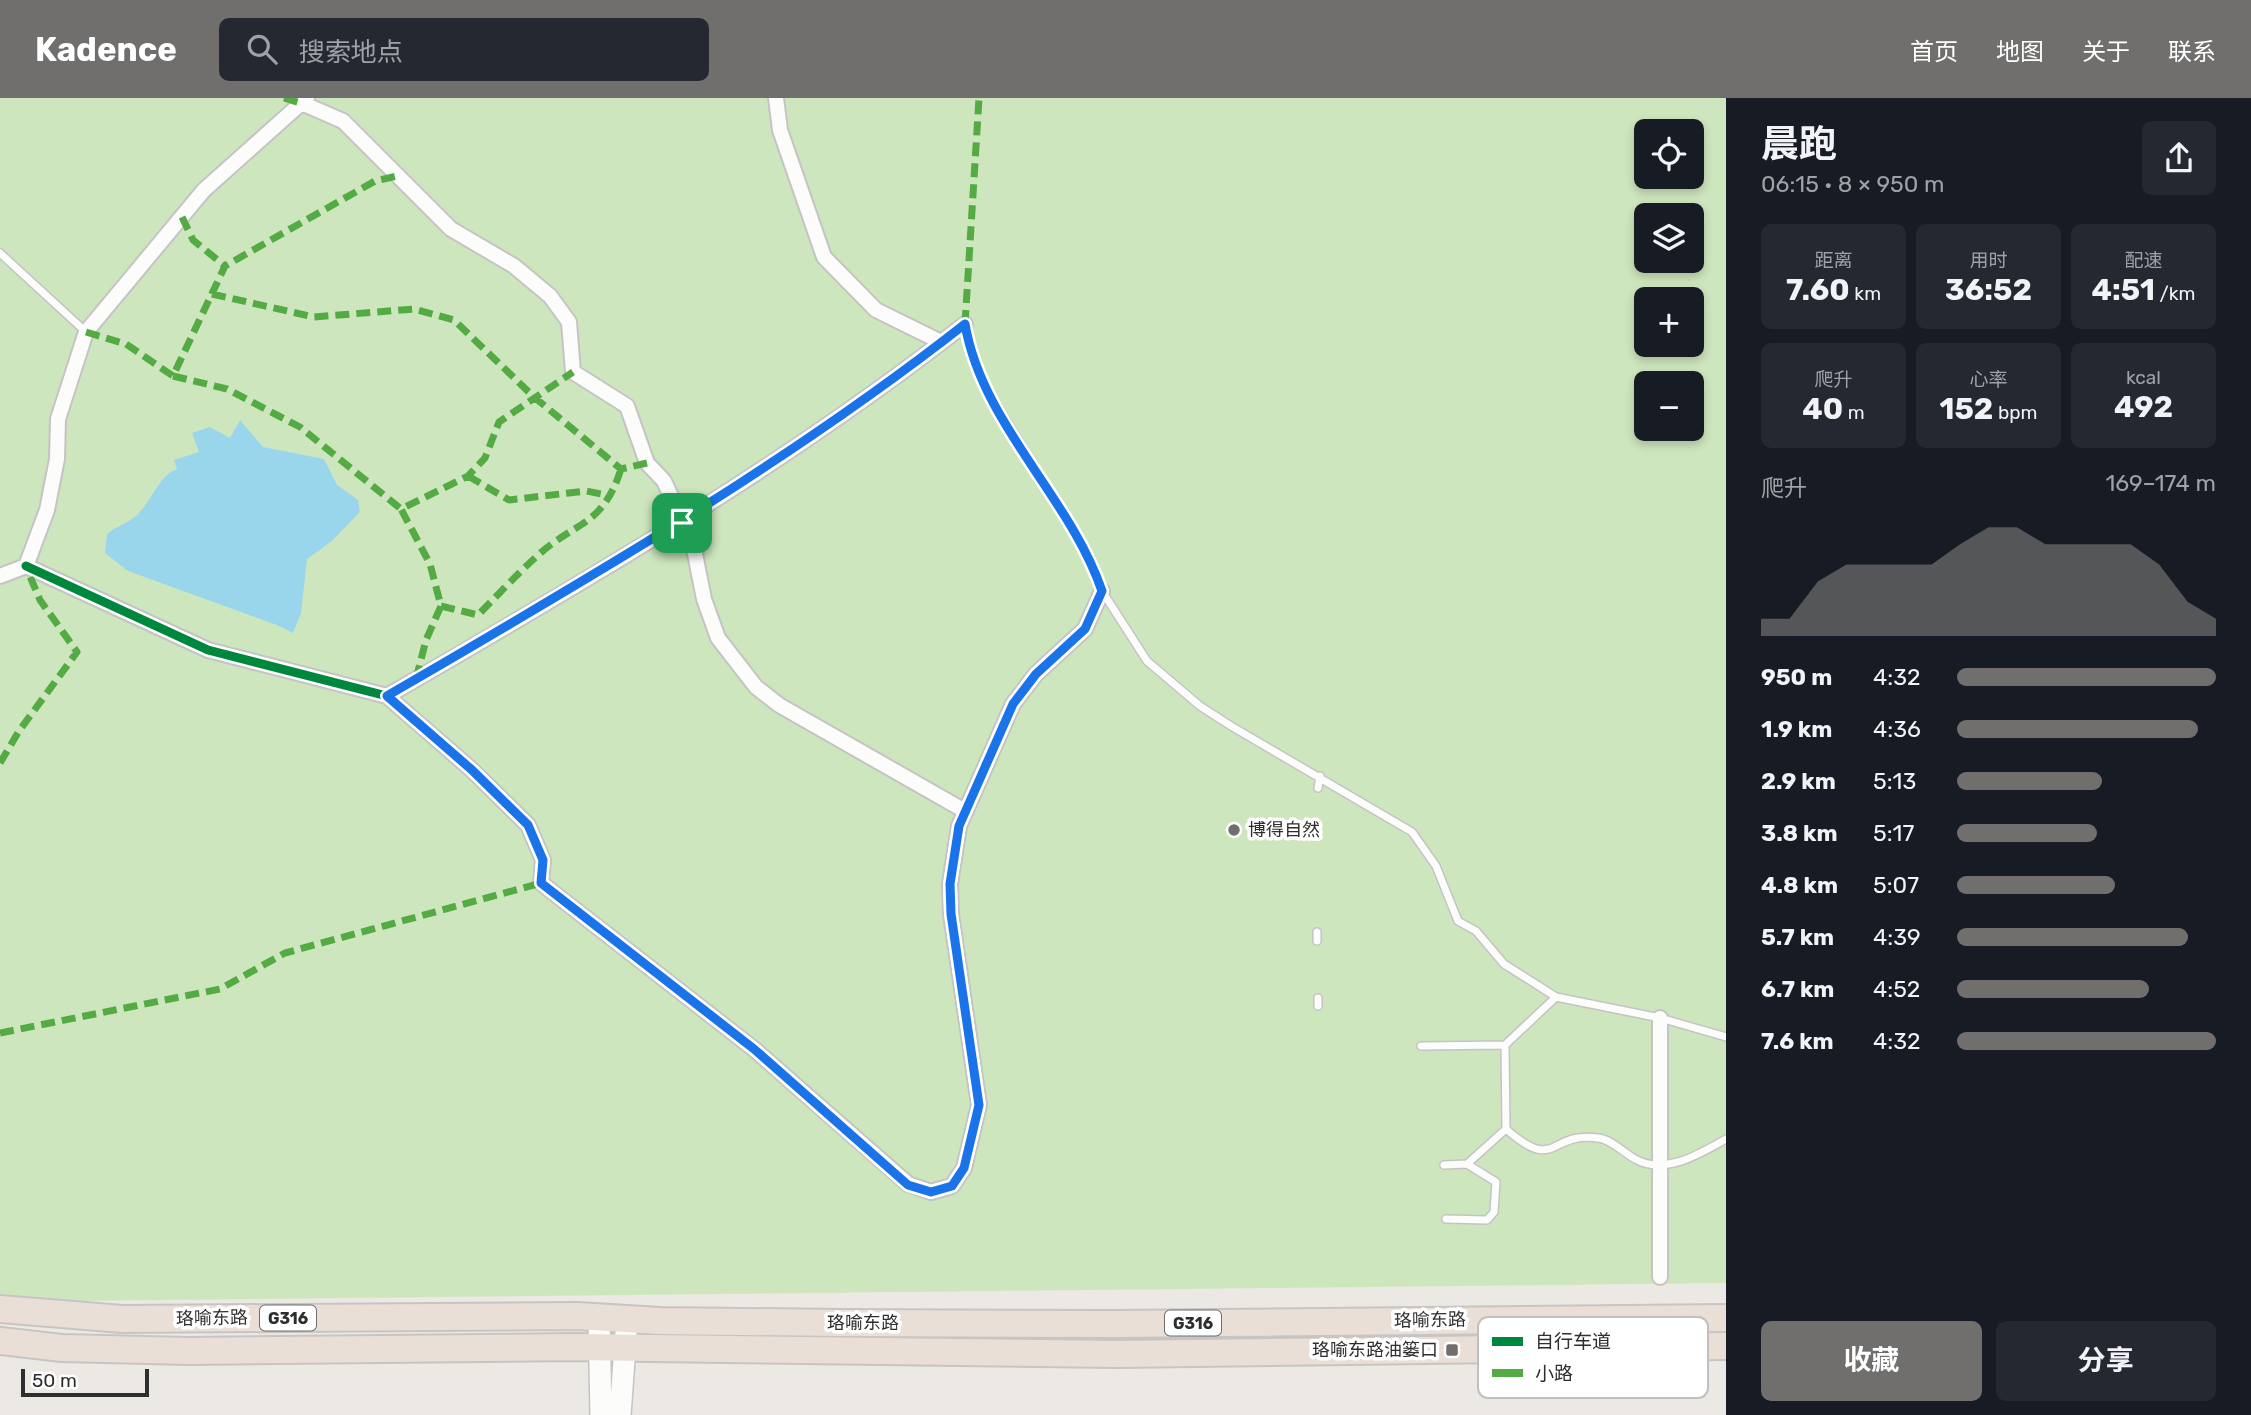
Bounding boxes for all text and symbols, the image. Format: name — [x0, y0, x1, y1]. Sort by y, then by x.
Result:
search box — [219, 18, 709, 81]
text: Kadence — [35, 30, 177, 69]
icon: search — [243, 30, 281, 68]
text: 搜索地点 — [299, 37, 403, 68]
text: 首页 — [1910, 38, 1958, 66]
text: 地图 — [1996, 38, 2044, 66]
text: 关于 — [2082, 38, 2130, 66]
text: 联系 — [2168, 38, 2216, 66]
map controls — [1634, 119, 1704, 441]
button: locate — [1634, 119, 1704, 189]
text: 晨跑 — [1761, 121, 1837, 167]
button: share — [2142, 121, 2216, 195]
text: 06:15 · 8 × 950 m — [1761, 170, 1944, 198]
button: layers — [1634, 203, 1704, 273]
text: 距离 — [1814, 249, 1853, 272]
text: 用时 — [1969, 249, 2008, 272]
text: 配速 — [2124, 249, 2163, 272]
text: 7.60 — [1786, 272, 1850, 308]
text: 36:52 — [1945, 272, 2032, 308]
text: 4:51 — [2092, 272, 2155, 308]
text: km — [1850, 282, 1881, 305]
text: /km — [2155, 282, 2195, 305]
button: + — [1634, 287, 1704, 357]
text: kcal — [2126, 366, 2161, 389]
text: 爬升 — [1814, 368, 1853, 391]
text: 心率 — [1969, 368, 2008, 391]
button: − — [1634, 371, 1704, 441]
text: 492 — [2114, 389, 2173, 425]
text: 40 — [1802, 391, 1843, 427]
text: 152 — [1940, 391, 1993, 427]
text: m — [1843, 401, 1865, 424]
text: bpm — [1993, 401, 2037, 424]
text: 169–174 m — [2105, 469, 2216, 497]
text: 爬升 — [1761, 474, 1807, 502]
pin — [652, 493, 712, 553]
icon: arrive — [663, 504, 701, 542]
text: 950 m — [1761, 663, 1832, 691]
text: 4:32 — [1873, 663, 1921, 691]
text: 1.9 km — [1761, 715, 1832, 743]
text: 4:36 — [1873, 715, 1921, 743]
text: 2.9 km — [1761, 767, 1836, 795]
text: 5:13 — [1873, 767, 1916, 795]
place label: 博得自然 — [1248, 819, 1320, 841]
text: 3.8 km — [1761, 819, 1838, 847]
text: 5:17 — [1873, 819, 1914, 847]
marker: 博得自然 — [1226, 822, 1242, 838]
text: 4.8 km — [1761, 871, 1838, 899]
text: 5:07 — [1873, 871, 1919, 899]
text: 5.7 km — [1761, 923, 1834, 951]
text: 4:39 — [1873, 923, 1921, 951]
text: 6.7 km — [1761, 975, 1834, 1003]
text: 4:52 — [1873, 975, 1920, 1003]
text: 7.6 km — [1761, 1027, 1834, 1055]
text: 4:32 — [1873, 1027, 1921, 1055]
street label: 珞喻东路 — [176, 1306, 248, 1330]
road number: G316 — [260, 1306, 316, 1330]
street label: 珞喻东路 — [1394, 1308, 1466, 1332]
road number: G316 — [1165, 1310, 1221, 1336]
street label: 珞喻东路 — [827, 1312, 899, 1334]
legend — [1478, 1317, 1708, 1398]
button: 收藏 — [1761, 1321, 1982, 1401]
button: 分享 — [1996, 1321, 2216, 1401]
text: 自行车道 — [1535, 1330, 1611, 1353]
place label: 珞喻东路油篓口 — [1312, 1339, 1438, 1361]
marker: 珞喻东路油篓口 — [1444, 1342, 1460, 1358]
text: 小路 — [1535, 1362, 1573, 1385]
scale bar — [21, 1366, 149, 1398]
text: 50 m — [32, 1369, 77, 1392]

